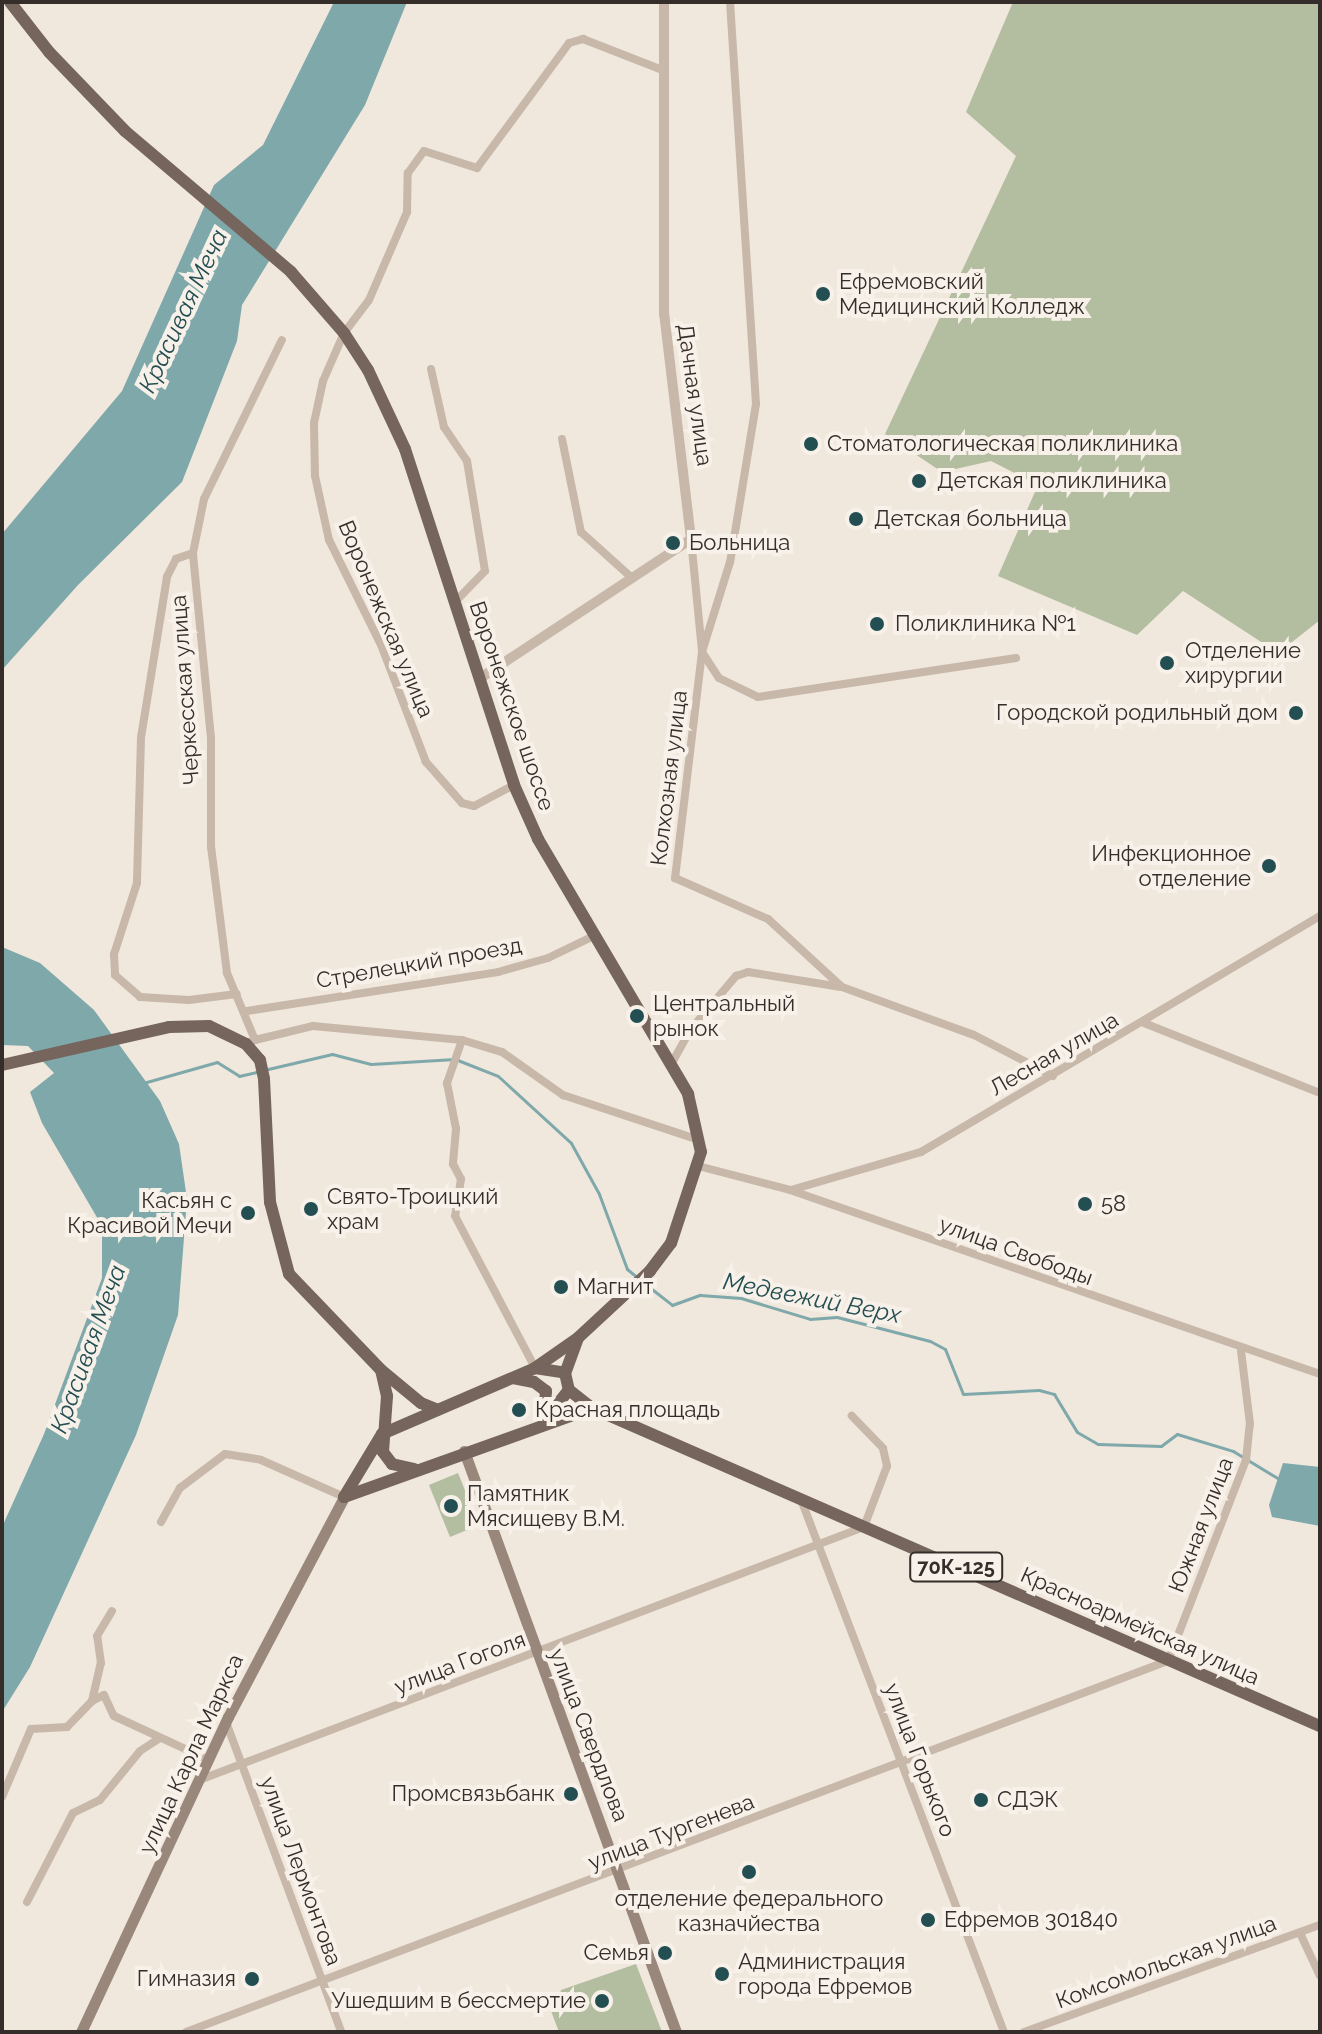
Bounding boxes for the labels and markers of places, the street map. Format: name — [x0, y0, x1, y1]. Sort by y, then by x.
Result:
place label: Ефремовский Медицинский Колледж — [839, 268, 1085, 320]
marker: Ефремовский Медицинский Колледж — [814, 285, 832, 303]
place label: Стоматологическая поликлиника — [827, 431, 1178, 457]
marker: Стоматологическая поликлиника — [802, 435, 820, 453]
place label: Детская поликлиника — [937, 468, 1167, 494]
marker: Детская поликлиника — [908, 470, 930, 492]
place label: Детская больница — [874, 506, 1067, 532]
marker: Детская больница — [845, 508, 867, 530]
place label: Больница — [689, 530, 790, 556]
marker: Больница — [664, 534, 682, 552]
place label: Поликлиника №1 — [895, 611, 1076, 637]
marker: Поликлиника №1 — [866, 613, 888, 635]
place label: Отделение хирургии — [1185, 637, 1301, 688]
marker: Отделение хирургии — [1156, 652, 1178, 674]
place label: Городской родильный дом — [996, 700, 1278, 726]
marker: Городской родильный дом — [1285, 702, 1307, 724]
place label: Инфекционное отделение — [1091, 840, 1251, 892]
marker: Инфекционное отделение — [1258, 855, 1280, 877]
place label: Центральный рынок — [653, 990, 795, 1042]
marker: Центральный рынок — [628, 1007, 646, 1025]
place label: Свято-Троицкий храм — [327, 1183, 498, 1234]
place label: Касьян с Красивой Мечи — [67, 1187, 232, 1238]
place label: 58 — [1101, 1191, 1126, 1217]
marker: 58 — [1076, 1195, 1094, 1213]
marker: Свято-Троицкий храм — [302, 1200, 320, 1218]
marker: Касьян с Красивой Мечи — [239, 1204, 257, 1222]
place label: Магнит — [577, 1274, 653, 1300]
marker: Магнит — [552, 1278, 570, 1296]
place label: Красная площадь — [535, 1397, 720, 1423]
marker: Красная площадь — [510, 1401, 528, 1419]
place label: Памятник Мясищеву В.М. — [467, 1480, 625, 1532]
marker: Памятник Мясищеву В.М. — [442, 1497, 460, 1515]
place label: Промсвязьбанк — [391, 1781, 555, 1807]
marker: Промсвязьбанк — [562, 1785, 580, 1803]
place label: СДЭК — [997, 1787, 1058, 1813]
marker: СДЭК — [972, 1791, 990, 1809]
marker: отделение федерального казначйества — [740, 1863, 758, 1881]
place label: отделение федерального казначйества — [615, 1885, 883, 1936]
place label: Ефремов 301840 — [944, 1907, 1118, 1933]
marker: Ефремов 301840 — [919, 1911, 937, 1929]
place label: Семья — [583, 1940, 649, 1966]
marker: Семья — [656, 1944, 674, 1962]
place label: Администрация города Ефремов — [738, 1948, 912, 2000]
marker: Администрация города Ефремов — [713, 1965, 731, 1983]
place label: Гимназия — [137, 1966, 236, 1992]
marker: Гимназия — [243, 1970, 261, 1988]
place label: Ушедшим в бессмертие — [331, 1988, 586, 2014]
marker: Ушедшим в бессмертие — [593, 1992, 611, 2010]

